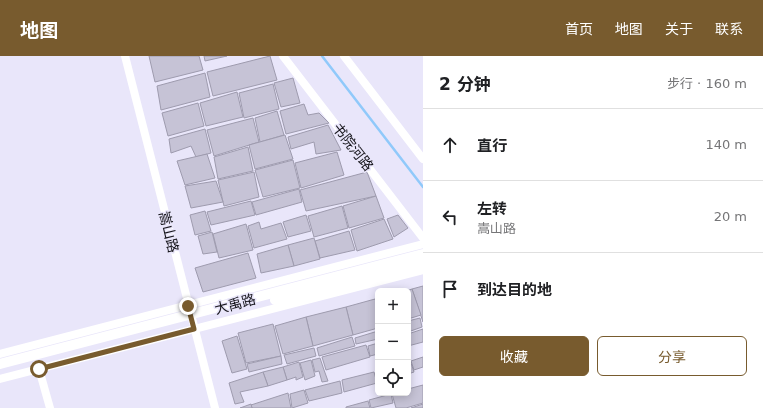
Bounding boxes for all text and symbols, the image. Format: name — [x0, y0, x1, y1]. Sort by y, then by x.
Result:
text: 地图 — [20, 19, 58, 41]
text: 首页 — [565, 21, 593, 37]
text: 地图 — [615, 21, 643, 37]
text: 关于 — [665, 21, 693, 37]
text: 联系 — [715, 21, 743, 37]
text: 2 分钟 — [439, 74, 491, 94]
text: 步行 · 160 m — [667, 76, 747, 91]
street label: 书院河路 — [329, 120, 377, 174]
icon: ahead — [439, 134, 461, 156]
text: 直行 — [477, 137, 507, 155]
text: 140 m — [705, 137, 747, 152]
text: 左转 — [477, 200, 507, 218]
icon: left — [439, 206, 461, 228]
text: 20 m — [714, 209, 747, 224]
street label: 嵩山路 — [156, 210, 182, 254]
text: 嵩山路 — [477, 221, 516, 236]
icon: arrive — [439, 278, 461, 300]
text: 到达目的地 — [477, 281, 552, 299]
map controls — [375, 288, 411, 396]
button: + — [375, 288, 411, 324]
street label: 大禹路 — [213, 291, 257, 317]
route end — [179, 297, 197, 315]
button: − — [375, 324, 411, 360]
button: 收藏 — [439, 336, 589, 376]
button: 分享 — [597, 336, 747, 376]
route start — [30, 360, 48, 378]
button: locate — [375, 360, 411, 396]

